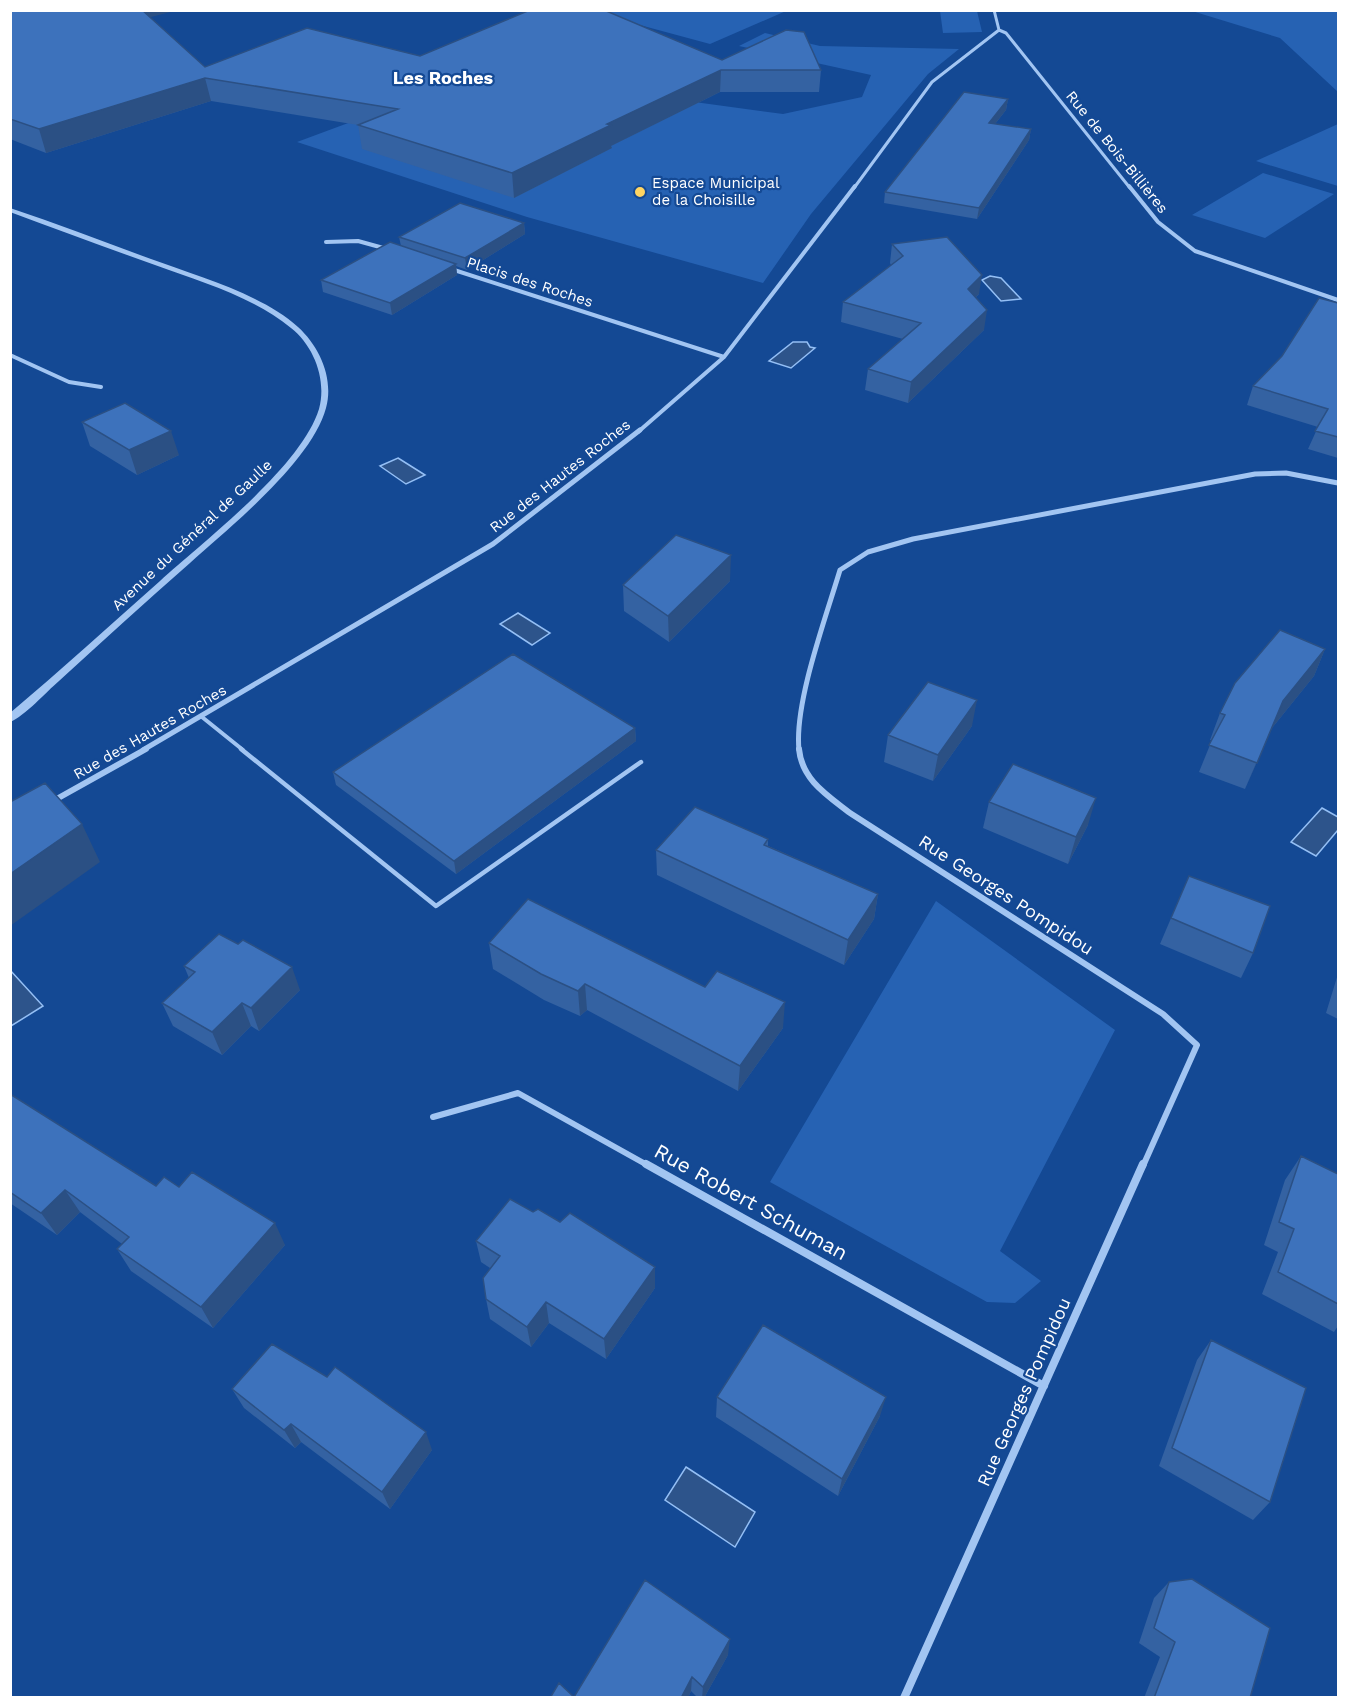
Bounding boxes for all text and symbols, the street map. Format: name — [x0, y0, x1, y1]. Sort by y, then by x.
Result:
district label: Les Roches — [393, 67, 494, 88]
street label: Rue de Bois-Billières — [1062, 87, 1172, 217]
place label: Espace Municipal de la Choisille — [652, 174, 780, 209]
marker: Espace Municipal de la Choisille — [633, 185, 647, 199]
street label: Placis des Roches — [465, 253, 595, 311]
street label: Rue des Hautes Roches — [486, 415, 634, 537]
street label: Avenue du Général de Gaulle — [108, 456, 276, 614]
street label: Rue des Hautes Roches — [70, 681, 230, 783]
street label: Rue Georges Pompidou — [915, 830, 1098, 959]
street label: Rue Robert Schuman — [650, 1138, 852, 1265]
street label: Rue Georges Pompidou — [972, 1294, 1075, 1489]

